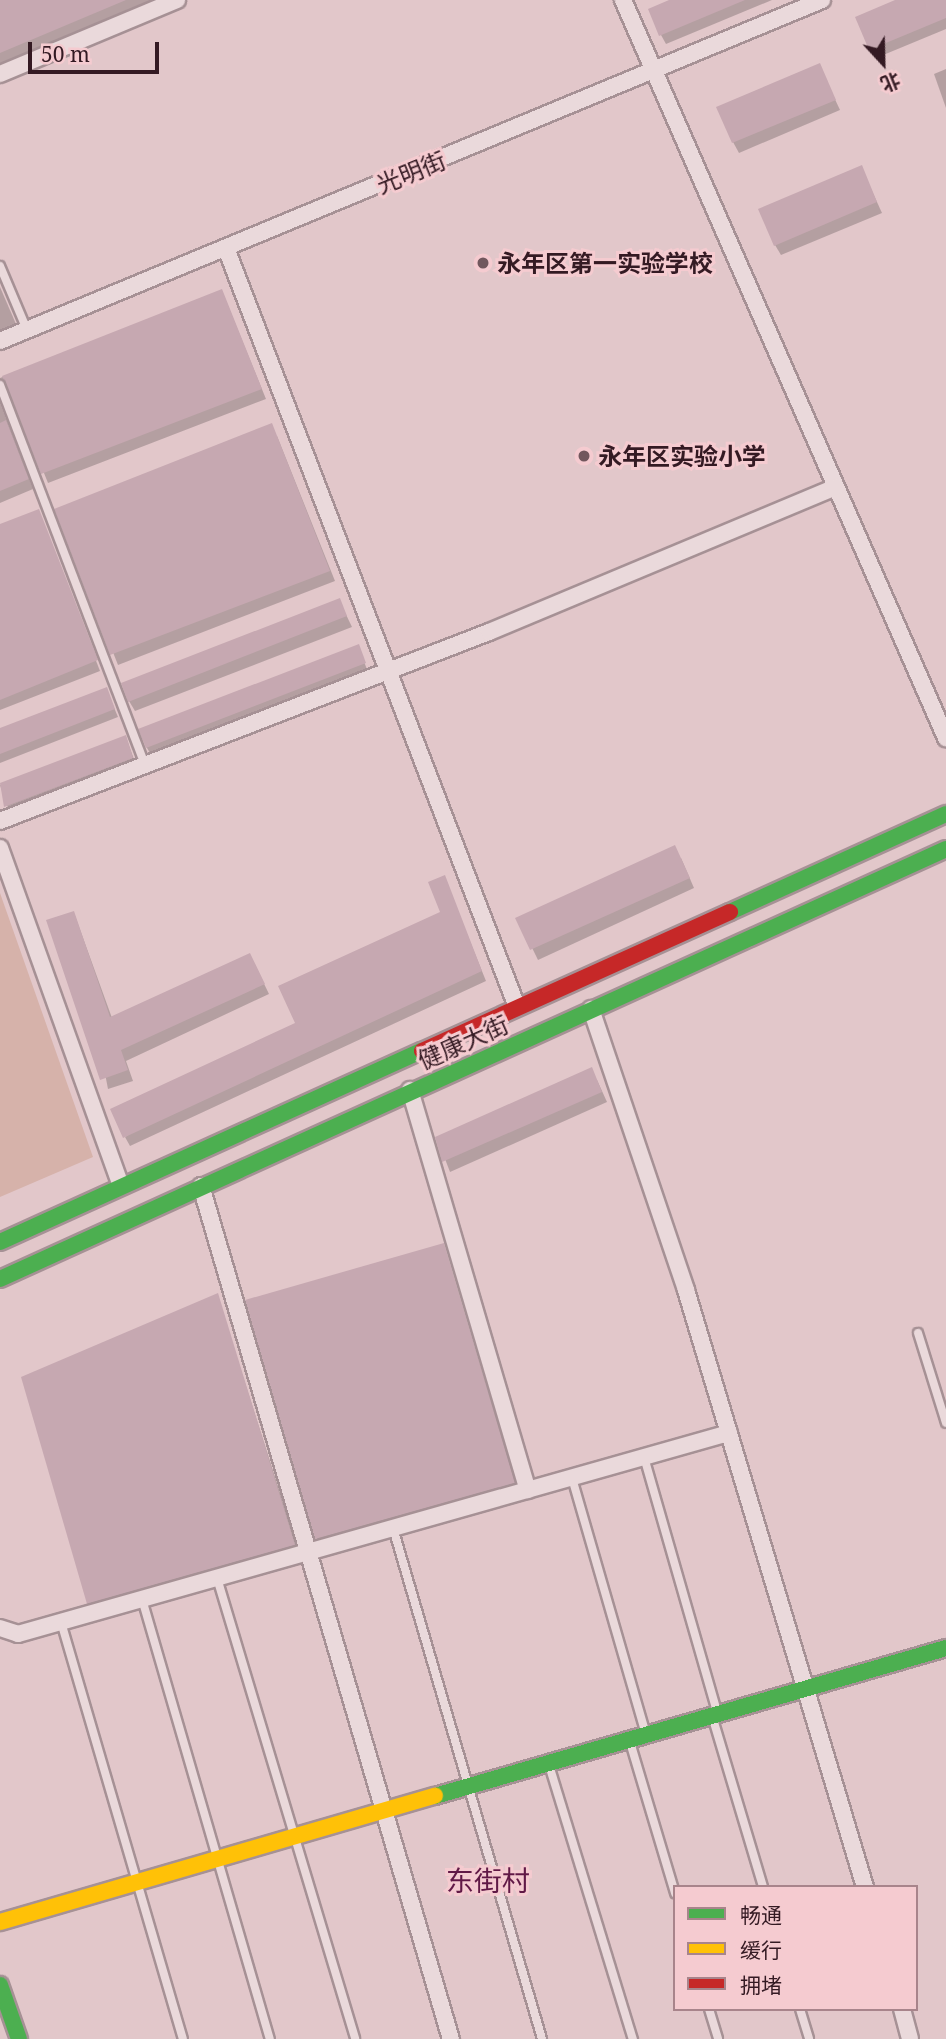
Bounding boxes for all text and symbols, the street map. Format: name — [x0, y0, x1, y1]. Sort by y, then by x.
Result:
scale bar — [32, 28, 163, 72]
north arrow — [848, 28, 918, 98]
text: 50 m — [41, 40, 90, 68]
text: 北 — [877, 67, 905, 98]
street label: 光明街 — [372, 145, 450, 199]
place label: 永年区第一实验学校 — [497, 249, 713, 277]
marker: 永年区第一实验学校 — [475, 255, 491, 271]
place label: 永年区实验小学 — [598, 442, 766, 470]
marker: 永年区实验小学 — [576, 448, 592, 464]
street label: 健康大街 — [413, 1009, 513, 1075]
district label: 东街村 — [446, 1863, 530, 1897]
legend — [673, 1885, 918, 2011]
text: 畅通 — [740, 1901, 782, 1929]
text: 缓行 — [740, 1936, 782, 1964]
text: 拥堵 — [740, 1971, 782, 1999]

